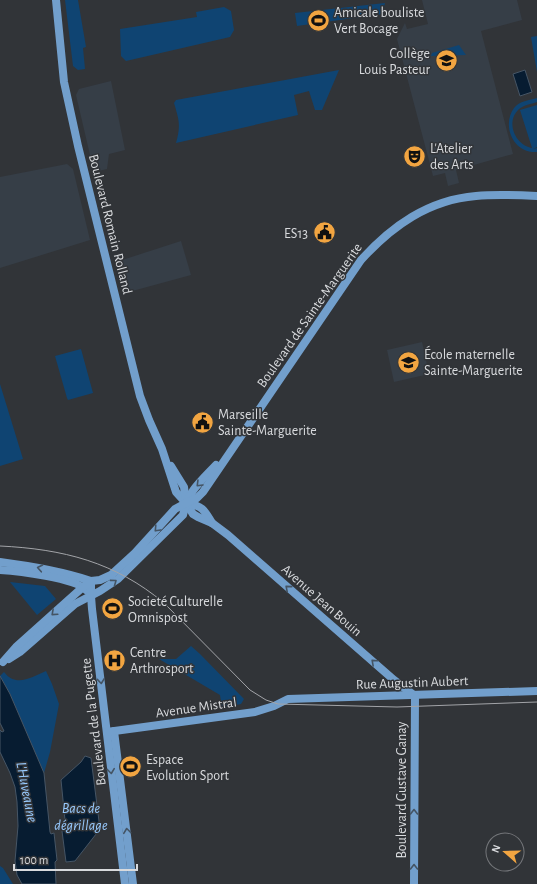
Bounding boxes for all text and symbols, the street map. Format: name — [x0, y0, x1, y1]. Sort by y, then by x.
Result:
place label: Amicale bouliste Vert Bocage — [334, 6, 424, 36]
sports icon: Amicale bouliste Vert Bocage — [305, 7, 331, 33]
place label: Collège Louis Pasteur — [359, 47, 430, 77]
school or university icon: Collège Louis Pasteur — [433, 48, 459, 74]
place label: L'Atelier des Arts — [430, 142, 473, 172]
theatre icon: L'Atelier des Arts — [402, 143, 428, 169]
street label: Boulevard Romain Rolland — [86, 153, 134, 296]
public building icon: ES13 — [311, 220, 337, 246]
place label: ES13 — [284, 227, 308, 241]
street label: Boulevard de Sainte-Marguerite — [255, 241, 365, 390]
place label: École maternelle Sainte-Marguerite — [424, 345, 523, 378]
school or university icon: École maternelle Sainte-Marguerite — [395, 349, 421, 375]
place label: Marseille Sainte-Marguerite — [218, 408, 317, 438]
public building icon: Marseille Sainte-Marguerite — [189, 409, 215, 435]
one-way arrow — [196, 479, 204, 487]
one-way arrow — [154, 524, 162, 532]
street label: Avenue Jean Bouin — [278, 562, 364, 639]
one-way arrow — [37, 564, 43, 572]
one-way arrow — [109, 580, 116, 587]
one-way arrow — [286, 586, 293, 593]
place label: Societé Culturelle Omnispost — [128, 595, 223, 625]
sports icon: Societé Culturelle Omnispost — [100, 596, 126, 622]
one-way arrow — [51, 608, 59, 615]
place label: Centre Arthrosport — [130, 646, 194, 676]
hospital icon: Centre Arthrosport — [101, 647, 127, 673]
street label: Boulevard de la Pugette — [79, 657, 109, 786]
one-way arrow — [371, 660, 379, 667]
street label: Rue Augustin Aubert — [356, 674, 469, 692]
one-way arrow — [96, 678, 105, 684]
street label: Avenue Mistral — [155, 695, 237, 721]
street label: Boulevard Gustave Ganay — [395, 721, 409, 859]
place label: Espace Evolution Sport — [146, 753, 230, 783]
sports icon: Espace Evolution Sport — [118, 754, 144, 780]
water label: L'Huveaune — [13, 760, 40, 824]
one-way arrow — [106, 768, 115, 774]
water label: Bacs de dégrillage — [54, 801, 108, 833]
one-way arrow — [410, 809, 418, 815]
one-way arrow — [123, 828, 132, 834]
north arrow — [485, 832, 525, 872]
text: N — [490, 843, 503, 854]
scale bar — [14, 846, 137, 872]
text: 100 m — [20, 854, 48, 866]
one-way arrow — [410, 864, 418, 870]

